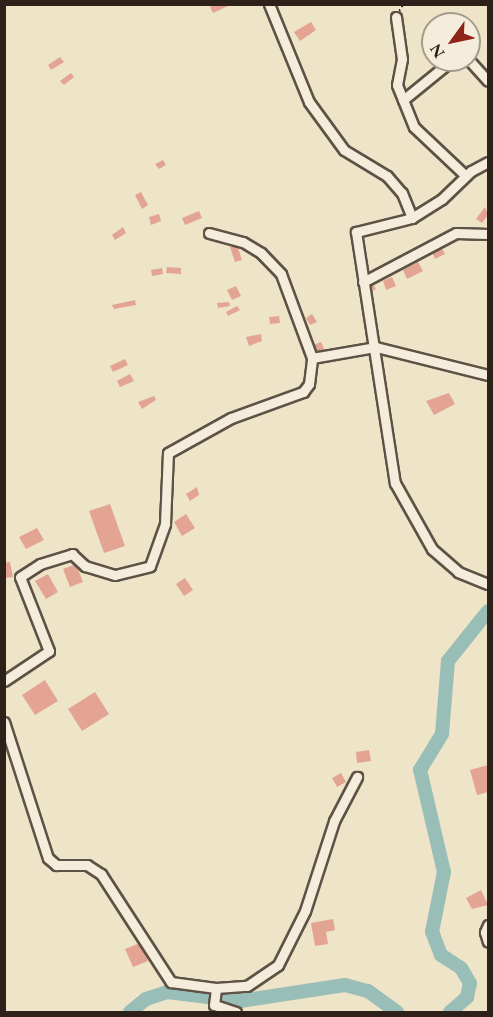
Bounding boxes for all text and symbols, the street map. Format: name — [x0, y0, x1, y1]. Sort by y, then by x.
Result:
north arrow — [421, 12, 481, 72]
text: N — [425, 40, 449, 62]

